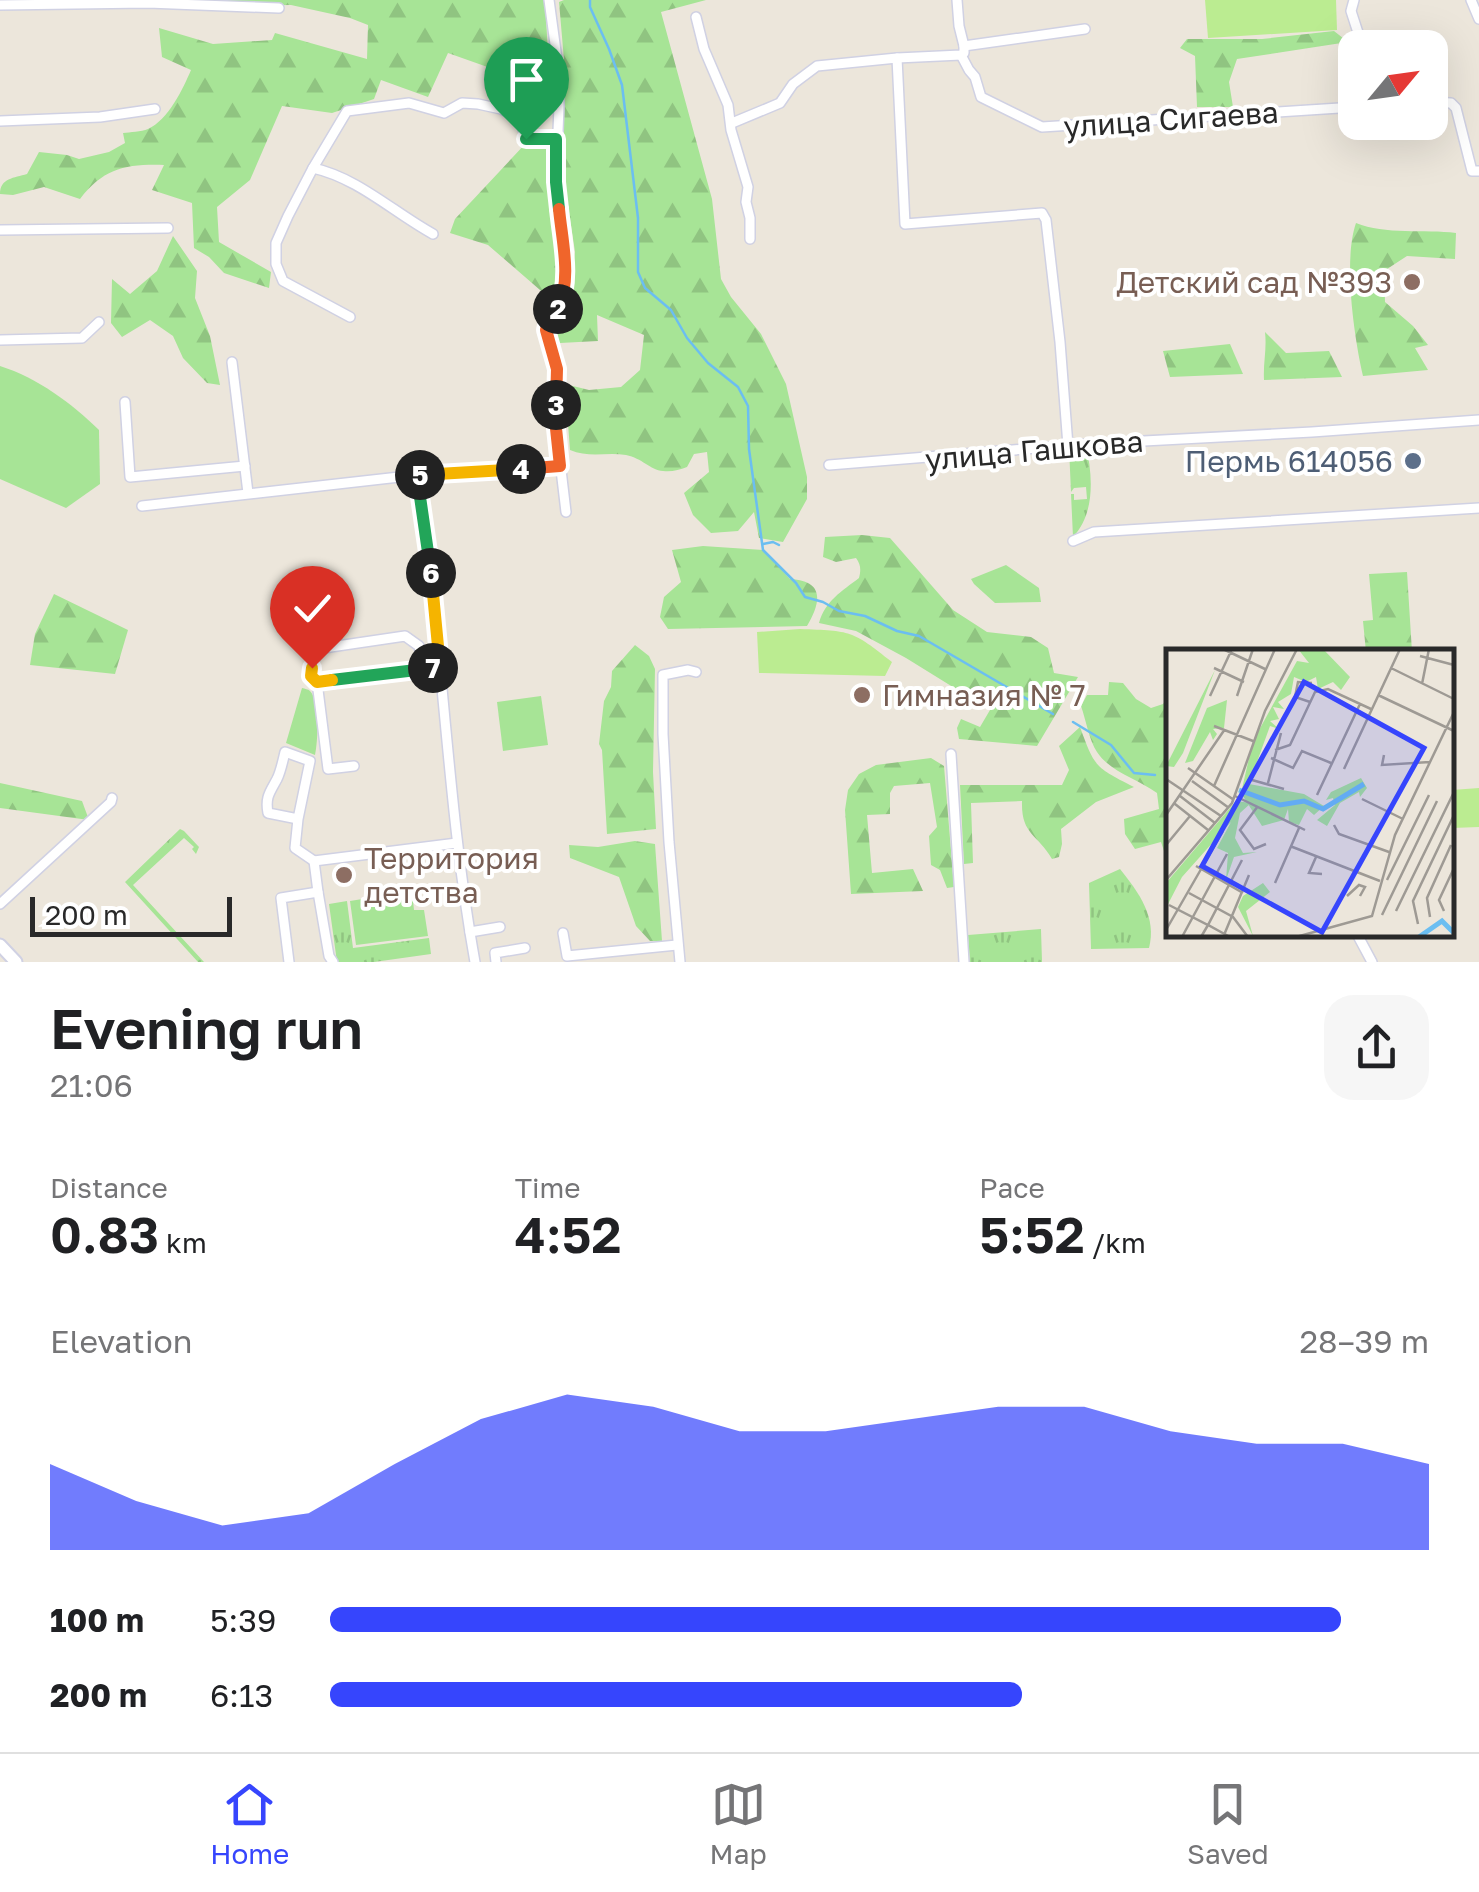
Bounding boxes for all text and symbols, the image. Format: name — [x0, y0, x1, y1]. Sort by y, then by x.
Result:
north arrow — [1338, 30, 1448, 140]
map controls — [1338, 30, 1448, 140]
pin — [484, 37, 569, 140]
icon: arrive — [499, 52, 554, 107]
street label: улица Сигаева — [1062, 94, 1280, 144]
place label: Детский сад №393 — [1116, 264, 1392, 300]
marker: Детский сад №393 — [1401, 271, 1423, 293]
pin: 2 — [533, 284, 583, 334]
text: 2 — [549, 292, 567, 325]
pin: 3 — [531, 380, 581, 430]
text: 3 — [547, 388, 565, 421]
street label: улица Гашкова — [923, 423, 1145, 477]
place label: Пермь 614056 — [1185, 443, 1393, 479]
pin: 4 — [496, 444, 546, 494]
pin: 5 — [395, 450, 445, 500]
marker: Пермь 614056 — [1402, 450, 1424, 472]
text: 4 — [512, 452, 530, 485]
text: 5 — [411, 458, 429, 491]
pin: 6 — [406, 548, 456, 598]
text: 6 — [422, 556, 440, 589]
pin — [270, 566, 355, 669]
icon: check — [285, 581, 340, 636]
pin: 7 — [408, 643, 458, 693]
inset map — [1166, 649, 1454, 937]
text: 7 — [425, 651, 441, 684]
place label: Гимназия № 7 — [882, 677, 1086, 713]
marker: Гимназия № 7 — [851, 684, 873, 706]
place label: Территория детства — [364, 840, 539, 910]
marker: Территория детства — [333, 864, 355, 886]
scale bar — [30, 892, 232, 936]
text: 200 m — [45, 898, 128, 931]
text: Evening run — [50, 995, 363, 1061]
button: share — [1324, 995, 1429, 1100]
text: 21:06 — [50, 1066, 133, 1104]
text: Distance — [50, 1171, 168, 1204]
text: Time — [515, 1171, 581, 1204]
text: Pace — [979, 1171, 1045, 1204]
text: 0.83 — [50, 1204, 159, 1264]
text: 4:52 — [515, 1204, 621, 1264]
text: 5:52 — [979, 1204, 1085, 1264]
text: km — [159, 1226, 207, 1259]
text: /km — [1085, 1226, 1146, 1259]
text: Elevation — [50, 1322, 192, 1360]
text: 28–39 m — [1300, 1322, 1429, 1360]
text: 100 m — [50, 1601, 144, 1639]
text: 5:39 — [210, 1601, 276, 1639]
text: 200 m — [50, 1676, 147, 1714]
text: 6:13 — [210, 1676, 273, 1714]
tab: Home — [210, 1777, 289, 1870]
tab: Map — [710, 1777, 767, 1870]
tab: Saved — [1187, 1777, 1269, 1870]

